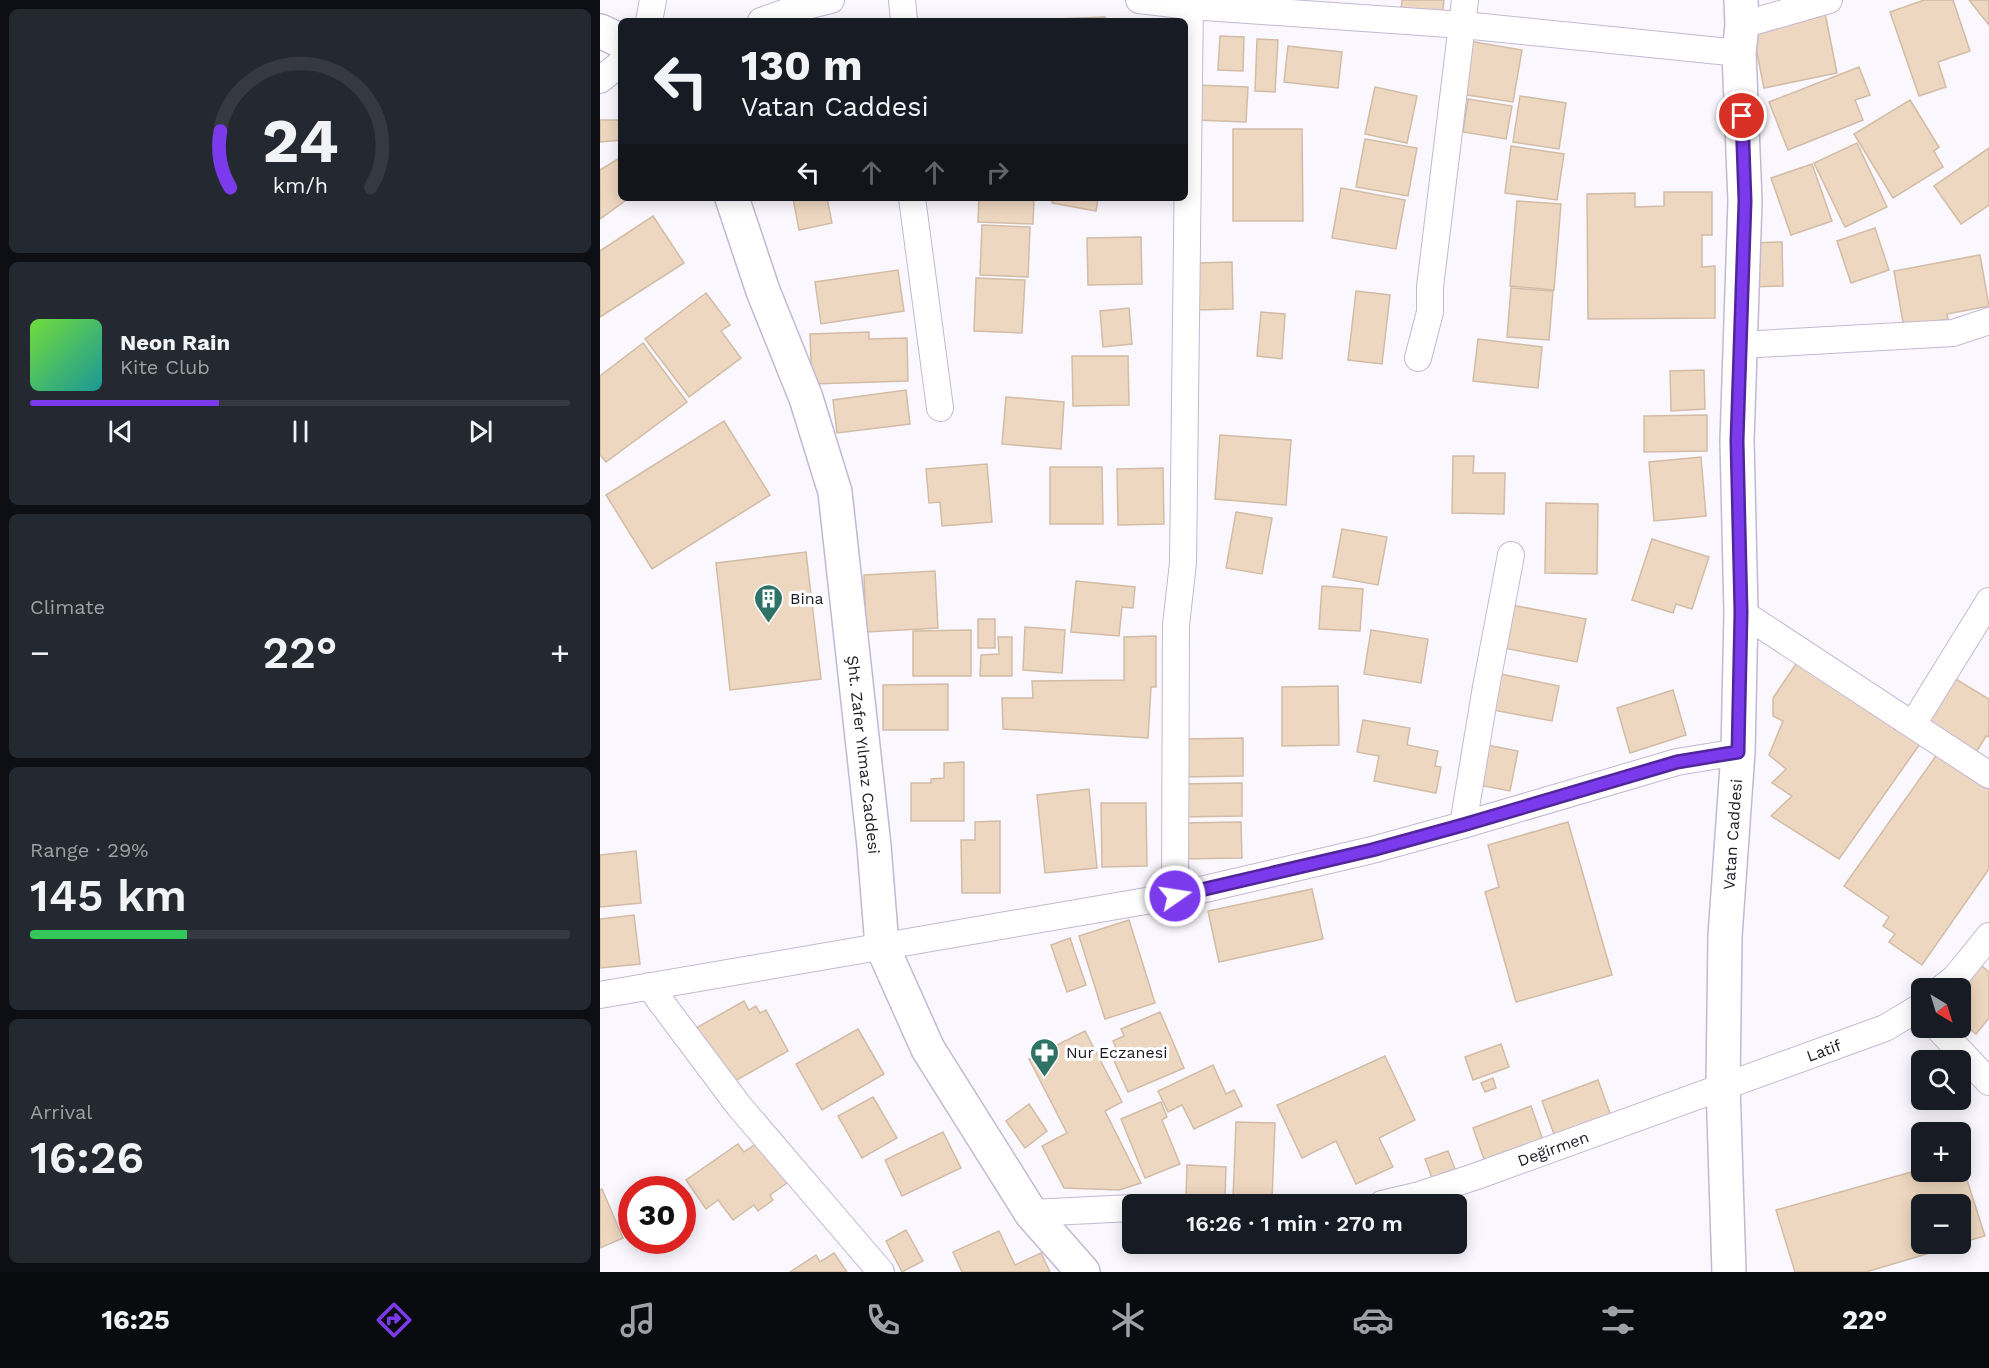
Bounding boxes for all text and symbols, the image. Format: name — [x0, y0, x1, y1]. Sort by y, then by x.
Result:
text: 130 m — [741, 41, 863, 90]
icon: left — [642, 42, 720, 120]
pin — [1716, 90, 1767, 141]
text: Vatan Caddesi — [741, 91, 929, 123]
icon: arrive — [1725, 99, 1758, 132]
text: 24 — [262, 104, 338, 177]
icon: left — [792, 156, 825, 189]
icon: ahead — [855, 156, 888, 189]
icon: ahead — [918, 156, 951, 189]
icon: right — [981, 156, 1014, 189]
text: km/h — [272, 173, 328, 198]
text: Neon Rain — [120, 330, 230, 355]
text: Kite Club — [120, 355, 210, 379]
icon: previous — [104, 415, 137, 448]
icon: pause — [284, 415, 317, 448]
icon: next — [464, 415, 497, 448]
building icon: Bina — [753, 582, 785, 624]
place label: Bina — [790, 589, 824, 608]
text: Climate — [30, 595, 105, 619]
text: 22° — [263, 626, 337, 679]
text: − — [30, 633, 50, 672]
text: + — [550, 633, 570, 672]
street label: Şht. Zafer Yılmaz Caddesi — [843, 654, 884, 855]
street label: Vatan Caddesi — [1719, 778, 1746, 891]
text: Range · 29% — [30, 838, 148, 862]
position arrow — [1143, 864, 1207, 928]
text: 145 km — [30, 869, 187, 922]
north arrow — [1911, 978, 1971, 1038]
map controls — [1911, 978, 1971, 1254]
street label: Latif — [1804, 1035, 1845, 1066]
pharmacy icon: Nur Eczanesi — [1029, 1036, 1061, 1078]
place label: Nur Eczanesi — [1066, 1043, 1167, 1062]
button: search — [1911, 1050, 1971, 1110]
text: Arrival — [30, 1100, 92, 1124]
button: + — [1911, 1122, 1971, 1182]
street label: Değirmen — [1515, 1127, 1591, 1171]
text: 16:26 — [30, 1131, 144, 1184]
speed limit sign: 30 — [618, 1176, 696, 1254]
button: − — [1911, 1194, 1971, 1254]
text: 16:26 · 1 min · 270 m — [1186, 1211, 1403, 1236]
icon: directions — [373, 1299, 415, 1341]
icon: music — [617, 1299, 659, 1341]
icon: phone — [862, 1299, 904, 1341]
icon: climate — [1107, 1299, 1149, 1341]
icon: car — [1352, 1299, 1394, 1341]
icon: filters — [1597, 1299, 1639, 1341]
text: 16:25 — [101, 1304, 170, 1336]
text: 22° — [1842, 1304, 1888, 1336]

